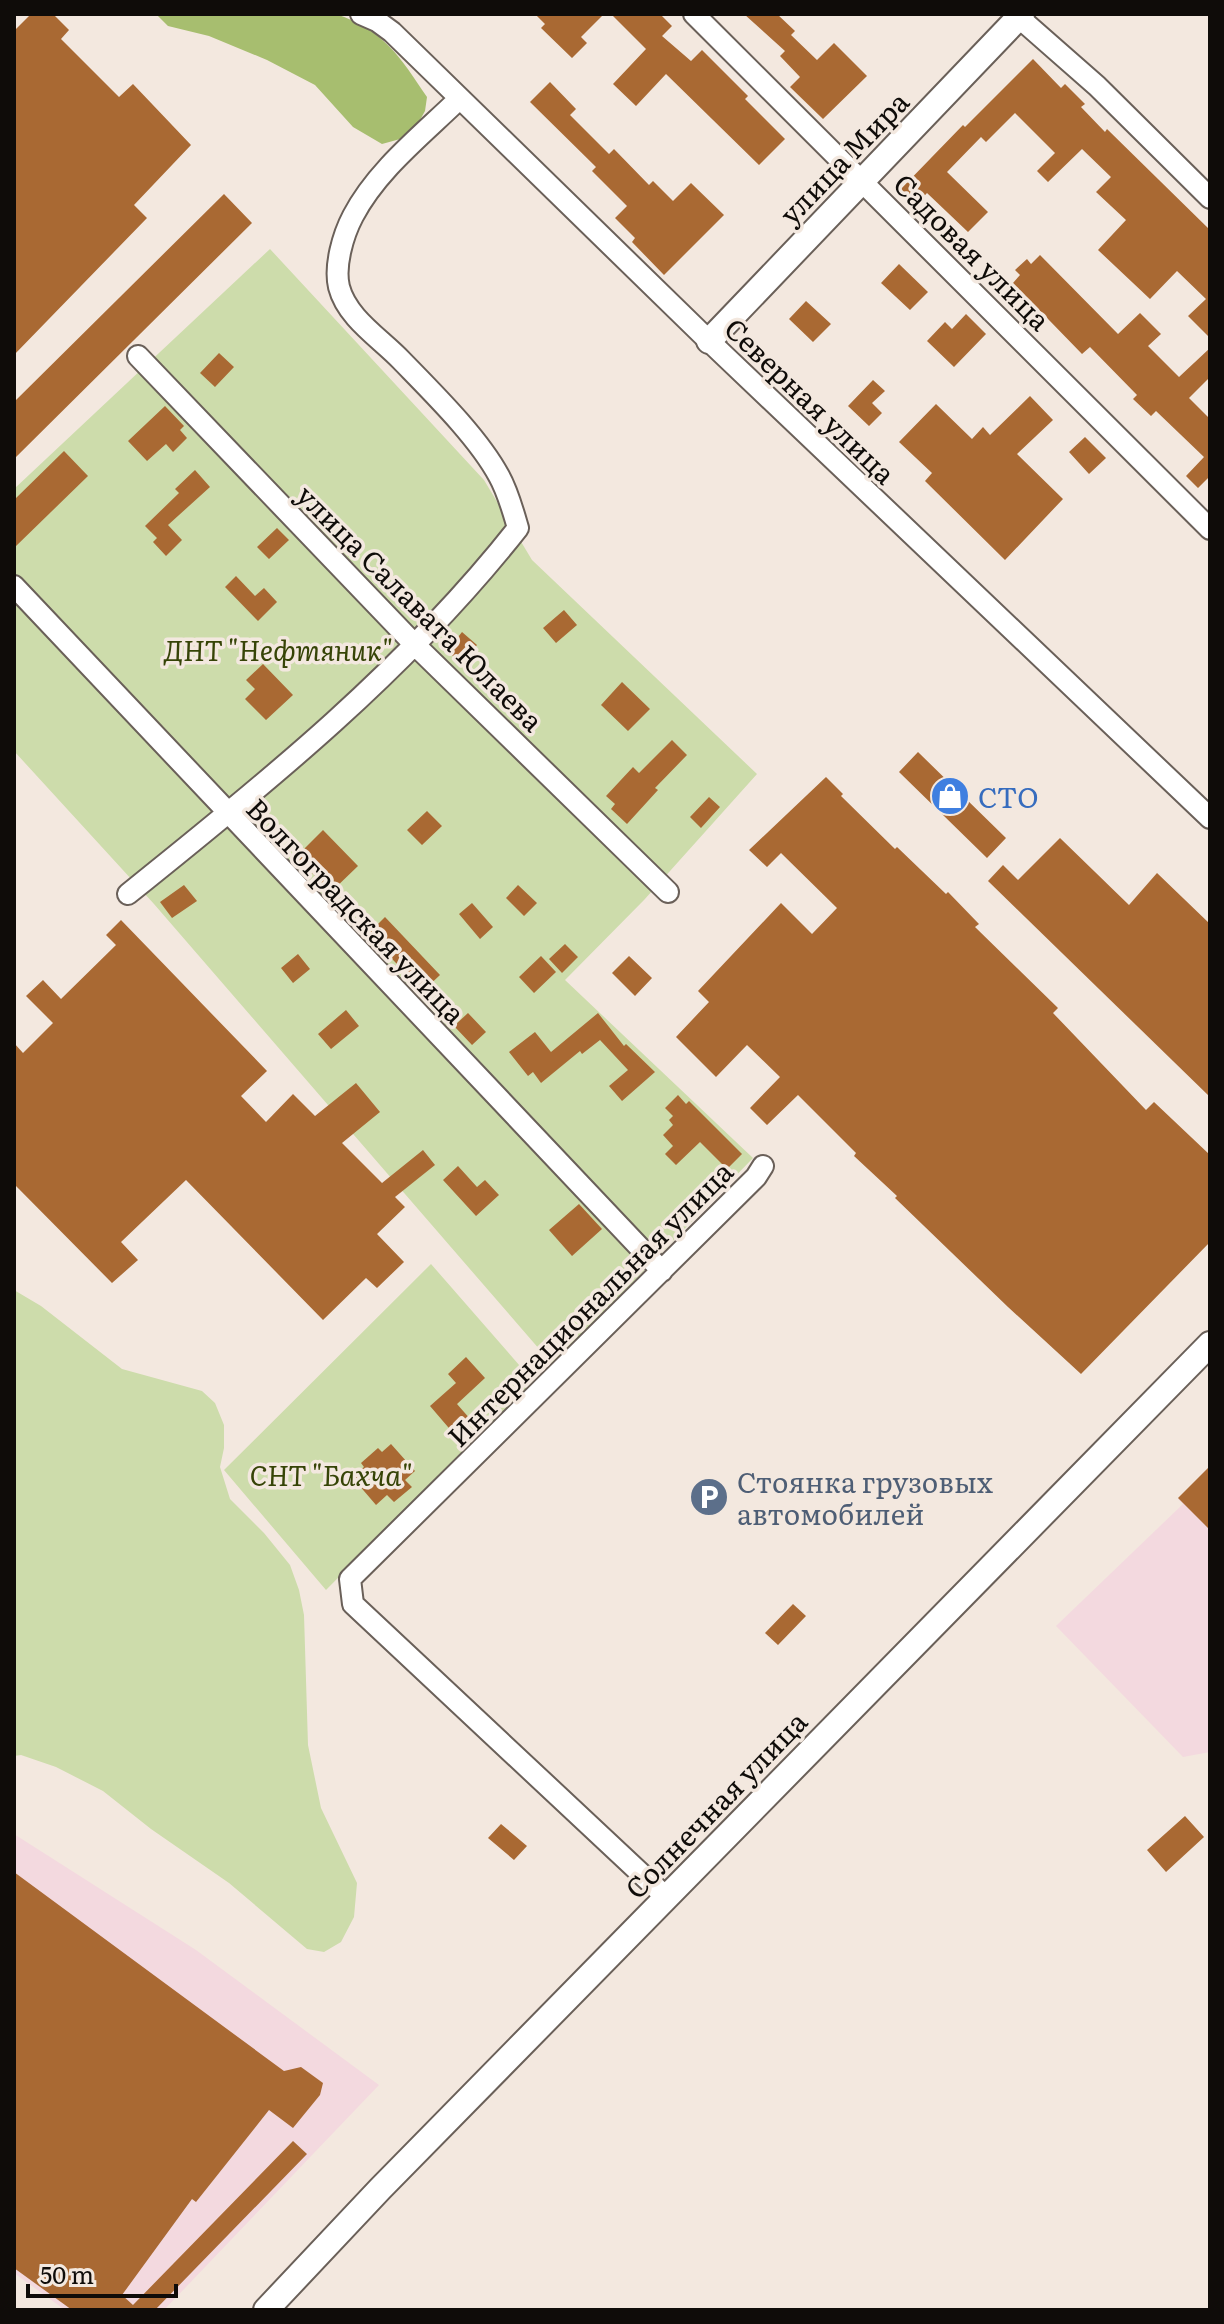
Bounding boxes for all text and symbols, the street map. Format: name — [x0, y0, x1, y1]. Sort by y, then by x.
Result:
street label: улица Мира — [768, 81, 918, 233]
street label: Садовая улица — [885, 163, 1061, 339]
street label: Северная улица — [716, 307, 906, 493]
street label: улица Салавата Юлаева — [288, 474, 554, 740]
park label: ДНТ "Нефтяник" — [163, 628, 393, 670]
shop icon: СТО — [929, 775, 971, 817]
place label: СТО — [978, 775, 1039, 817]
street label: Волгоградская улица — [238, 788, 476, 1032]
street label: Интернациональная улица — [437, 1151, 741, 1455]
park label: СНТ "Бахча" — [250, 1453, 412, 1495]
place label: Стоянка грузовых автомобилей — [737, 1460, 993, 1534]
parking icon: Стоянка грузовых автомобилей — [688, 1476, 730, 1518]
street label: Солнечная улица — [614, 1701, 816, 1907]
scale bar — [28, 2248, 176, 2298]
text: 50 m — [40, 2256, 94, 2291]

